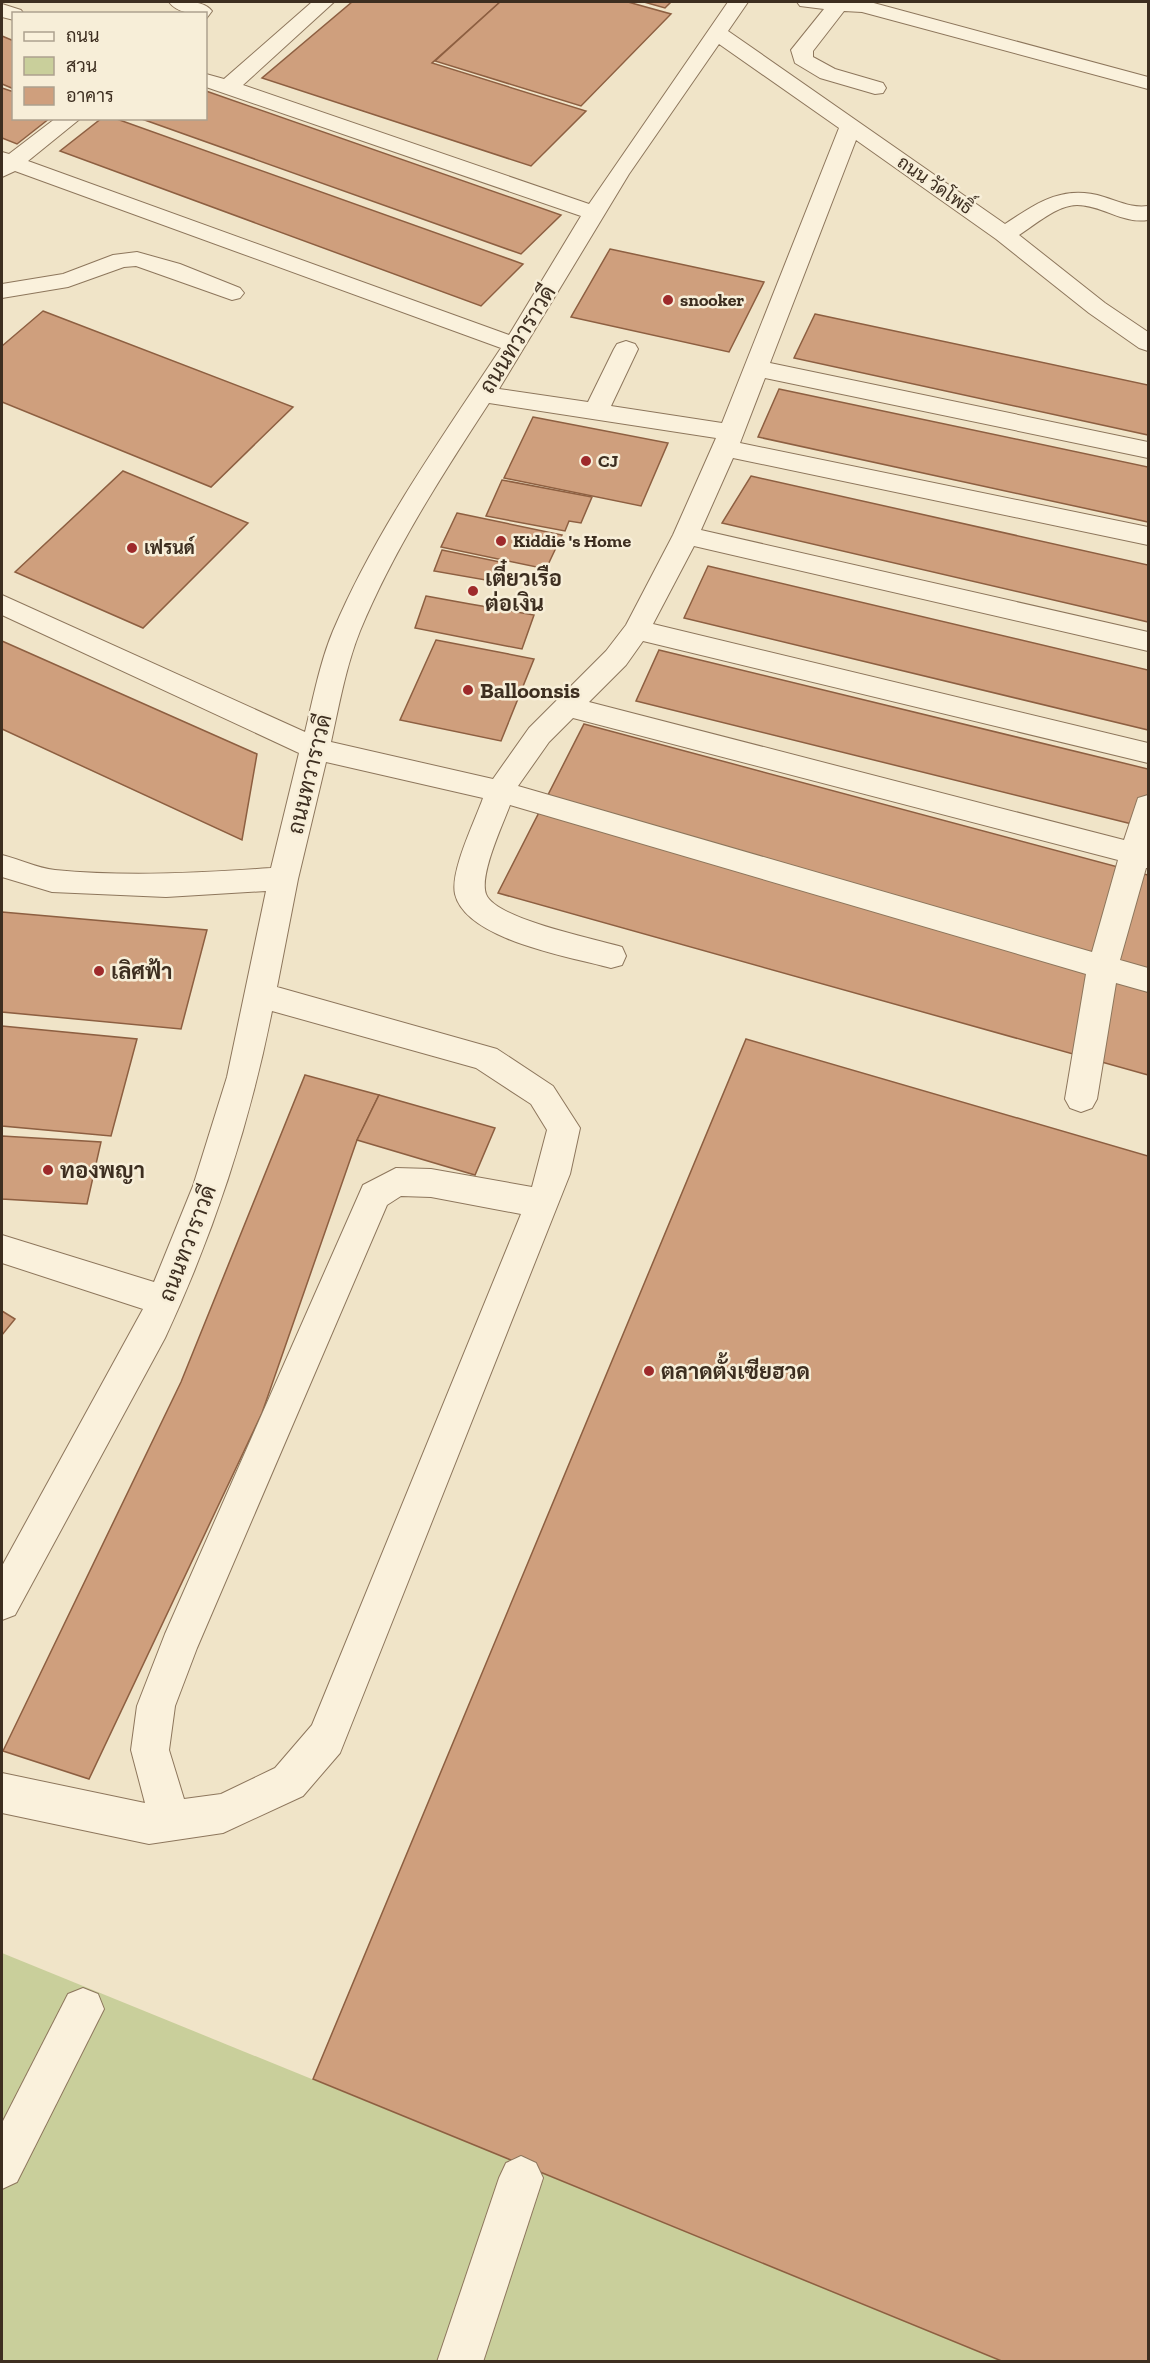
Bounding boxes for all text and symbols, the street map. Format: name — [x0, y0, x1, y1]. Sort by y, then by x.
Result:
legend — [12, 12, 207, 120]
text: ถนน — [66, 25, 99, 47]
text: สวน — [66, 55, 97, 77]
text: อาคาร — [66, 85, 114, 107]
street label: ถนน วัดโพธิ์ — [893, 147, 980, 219]
street label: ถนนทวาราวดี — [473, 280, 561, 398]
place label: snooker — [680, 289, 744, 311]
marker: snooker — [661, 293, 675, 307]
place label: CJ — [598, 450, 619, 472]
marker: CJ — [579, 454, 593, 468]
place label: Kiddie 's Home — [513, 530, 631, 552]
marker: Kiddie 's Home — [494, 534, 508, 548]
place label: เฟรนด์ — [144, 535, 196, 559]
marker: เฟรนด์ — [125, 541, 139, 555]
place label: เตี๋ยวเรือ ต่อเงิน — [485, 559, 562, 617]
marker: เตี๋ยวเรือ ต่อเงิน — [466, 584, 480, 598]
place label: Balloonsis — [480, 677, 580, 704]
marker: Balloonsis — [461, 683, 475, 697]
street label: ถนนทวาราวดี — [282, 711, 337, 837]
place label: เลิศฟ้า — [111, 958, 173, 985]
marker: เลิศฟ้า — [92, 964, 106, 978]
place label: ทองพญา — [60, 1157, 145, 1184]
marker: ทองพญา — [41, 1163, 55, 1177]
street label: ถนนทวาราวดี — [153, 1181, 222, 1305]
place label: ตลาดตั้งเซียฮวด — [661, 1352, 810, 1385]
marker: ตลาดตั้งเซียฮวด — [642, 1364, 656, 1378]

